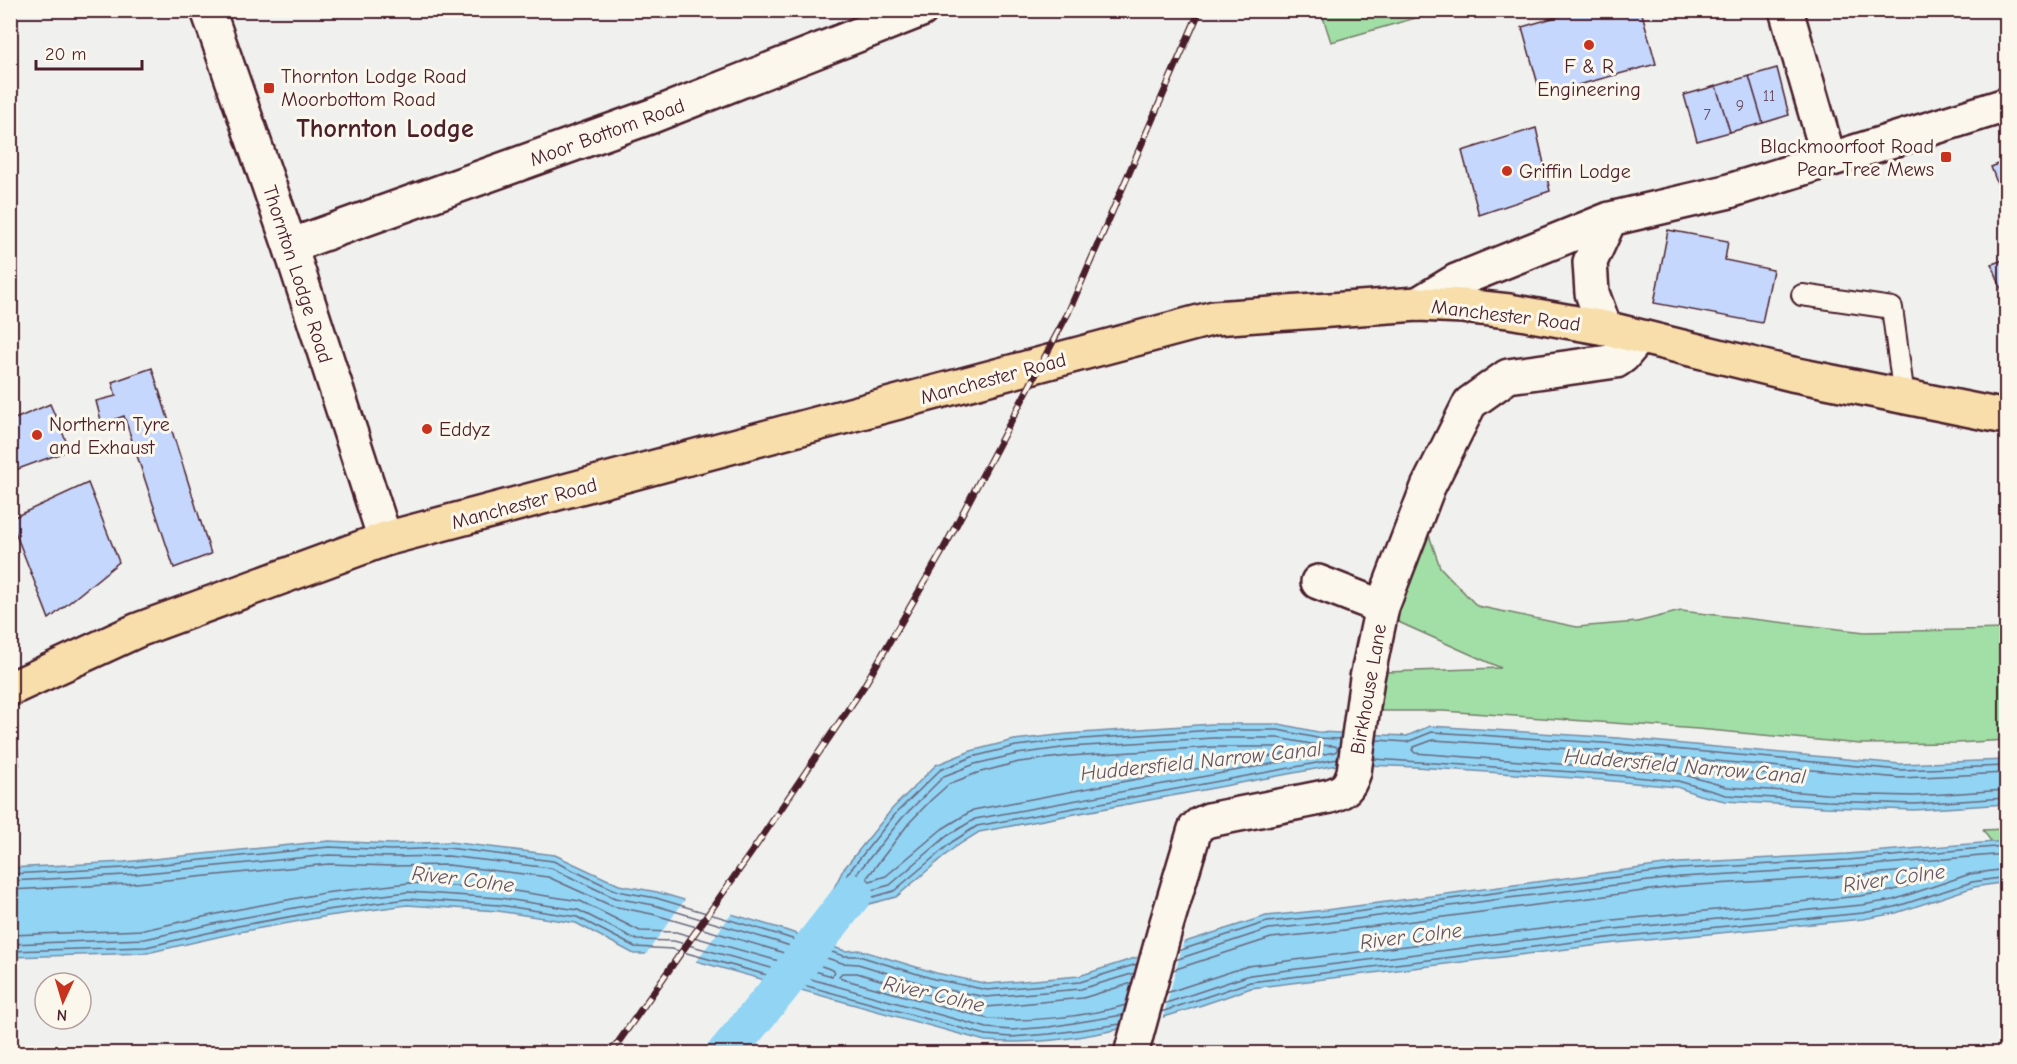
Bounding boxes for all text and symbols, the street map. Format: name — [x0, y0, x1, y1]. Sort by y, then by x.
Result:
scale bar — [36, 33, 142, 71]
marker: F & R Engineering — [1582, 38, 1596, 52]
text: 20 m — [45, 44, 86, 65]
place label: F & R Engineering — [1537, 55, 1641, 101]
place label: Thornton Lodge Road Moorbottom Road — [281, 65, 467, 111]
marker: Thornton Lodge Road Moorbottom Road — [262, 81, 276, 95]
house number: 11 — [1763, 87, 1775, 105]
street label: Moor Bottom Road — [527, 94, 688, 171]
house number: 9 — [1736, 97, 1744, 115]
house number: 7 — [1703, 106, 1711, 124]
district label: Thornton Lodge — [296, 114, 474, 144]
place label: Blackmoorfoot Road Pear Tree Mews — [1760, 135, 1934, 181]
marker: Blackmoorfoot Road Pear Tree Mews — [1939, 150, 1953, 164]
place label: Griffin Lodge — [1519, 160, 1631, 183]
marker: Griffin Lodge — [1500, 164, 1514, 178]
street label: Thornton Lodge Road — [258, 182, 337, 366]
street label: Manchester Road — [1430, 295, 1582, 336]
street label: Manchester Road — [918, 348, 1068, 409]
place label: Northern Tyre and Exhaust — [49, 413, 170, 459]
place label: Eddyz — [439, 418, 490, 441]
marker: Eddyz — [420, 422, 434, 436]
marker: Northern Tyre and Exhaust — [30, 428, 44, 442]
street label: Manchester Road — [449, 473, 599, 534]
street label: Birkhouse Lane — [1346, 622, 1391, 756]
water label: Huddersfield Narrow Canal — [1079, 736, 1323, 786]
water label: Huddersfield Narrow Canal — [1563, 743, 1807, 789]
water label: River Colne — [1841, 859, 1947, 897]
water label: River Colne — [411, 861, 516, 897]
water label: River Colne — [1359, 918, 1464, 954]
north arrow — [33, 971, 93, 1031]
water label: River Colne — [881, 971, 987, 1017]
text: N — [56, 1006, 68, 1024]

